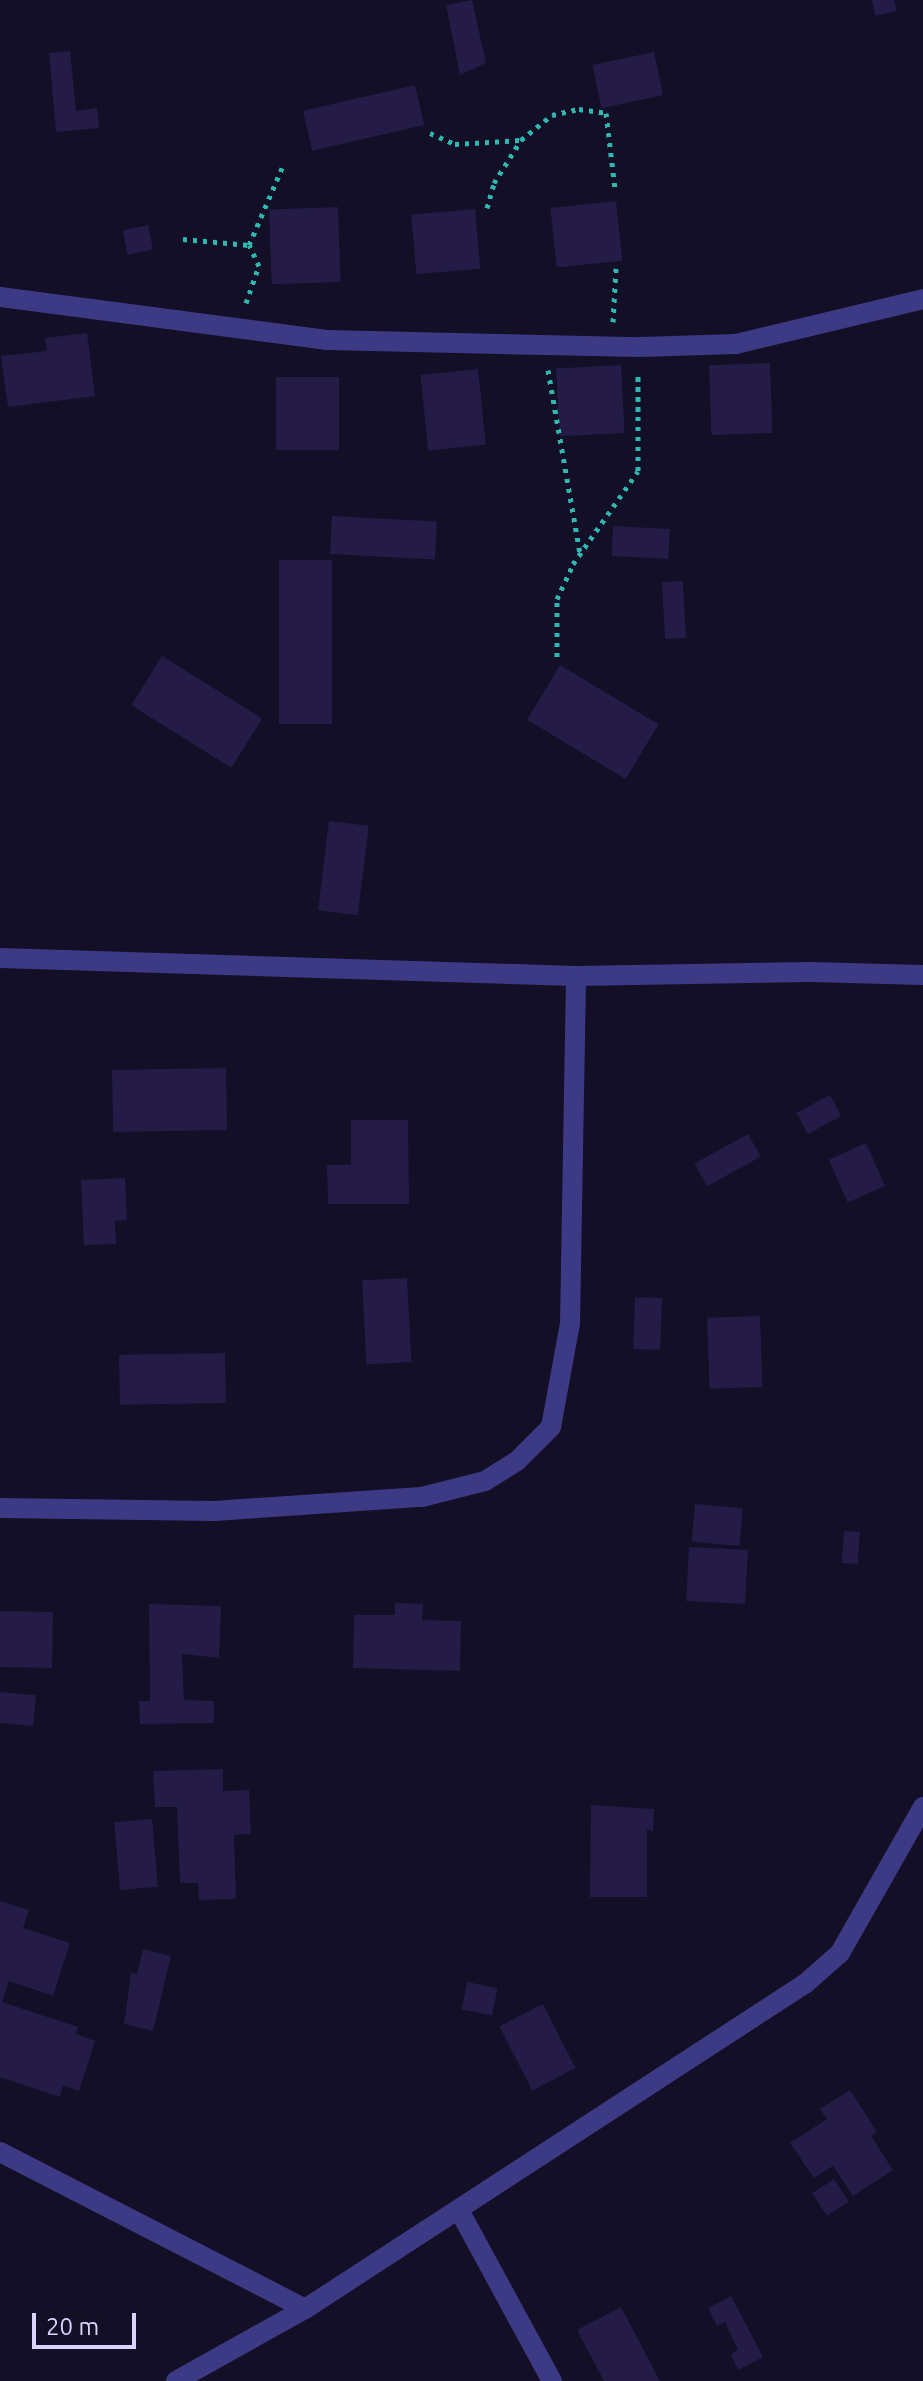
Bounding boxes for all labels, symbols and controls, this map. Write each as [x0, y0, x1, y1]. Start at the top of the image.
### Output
scale bar [36, 2297, 140, 2347]
text: 20 m [46, 2313, 99, 2340]

